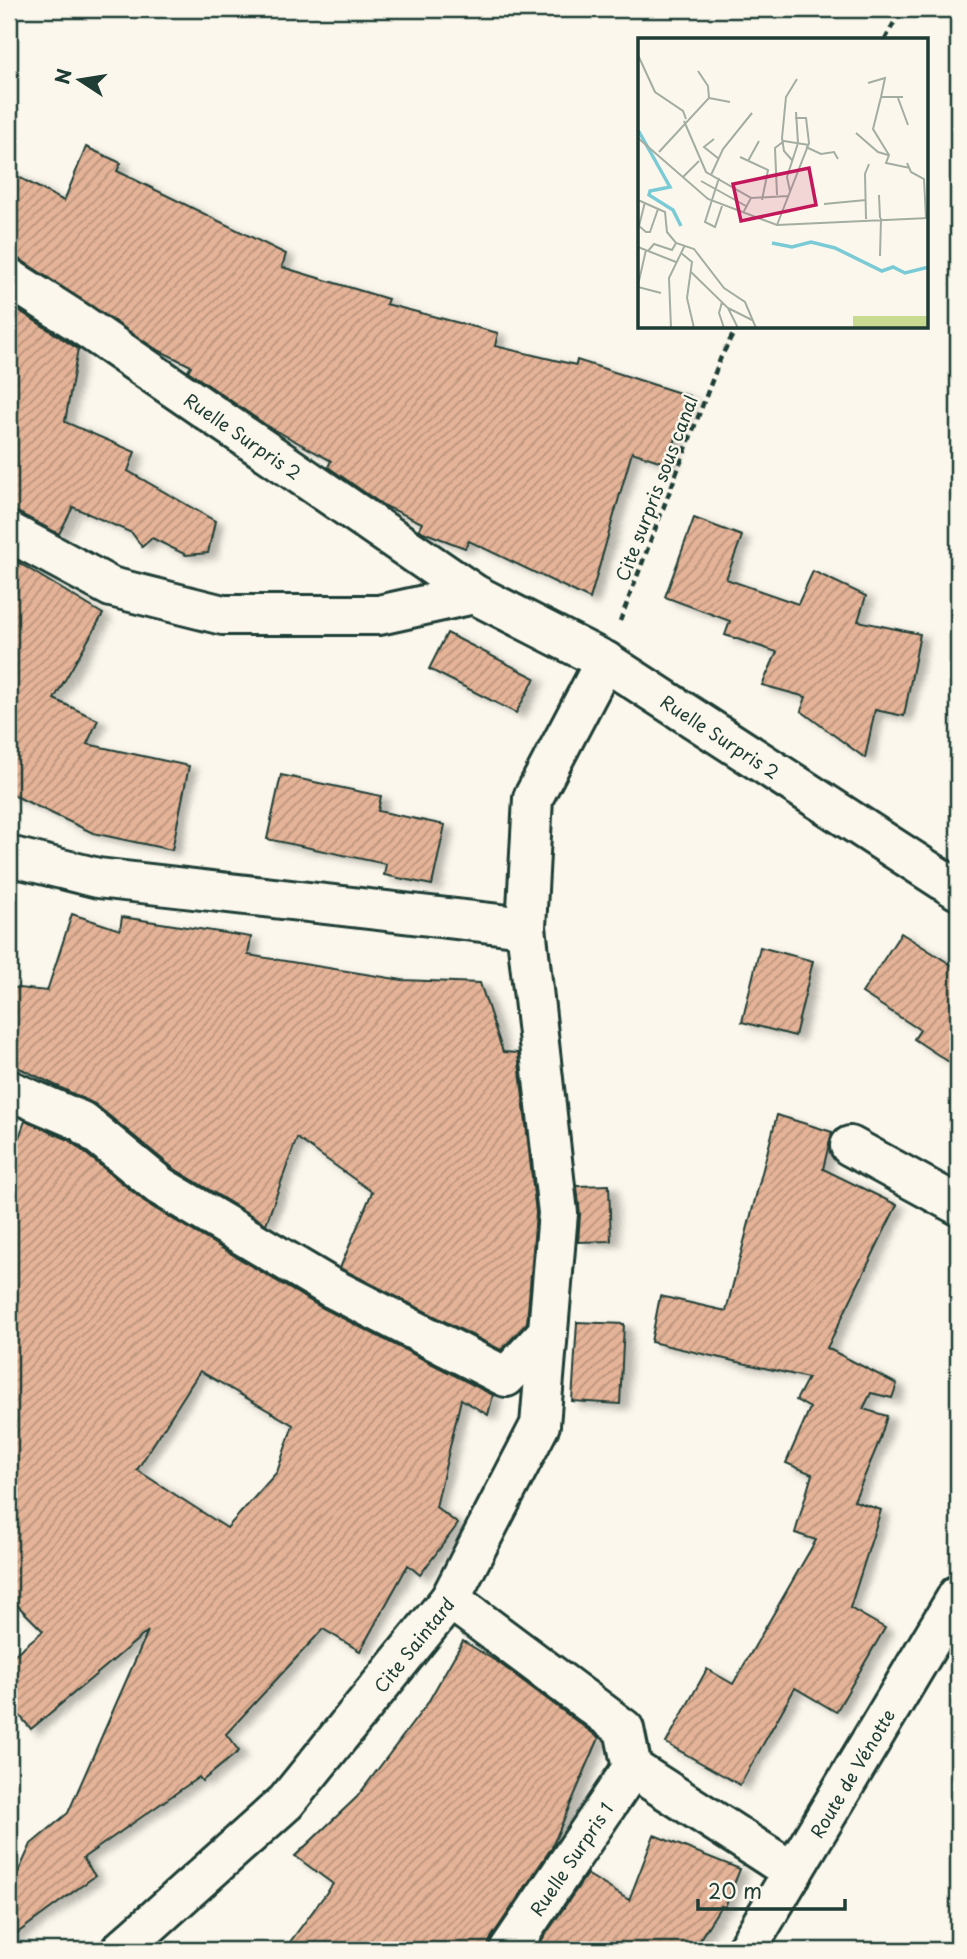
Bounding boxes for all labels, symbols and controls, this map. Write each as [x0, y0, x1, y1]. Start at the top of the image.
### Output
inset map [638, 38, 928, 329]
north arrow [46, 46, 116, 116]
text: N [47, 66, 78, 87]
street label: Ruelle Surpris 2 [179, 385, 307, 485]
street label: Cite surpris sous canal [608, 391, 704, 585]
street label: Ruelle Surpris 2 [656, 687, 785, 785]
street label: Cite Saintard [366, 1591, 460, 1698]
street label: Route de Vénotte [803, 1703, 901, 1843]
street label: Ruelle Surpris 1 [522, 1797, 619, 1921]
scale bar [698, 1868, 844, 1912]
text: 20 m [708, 1874, 762, 1906]

